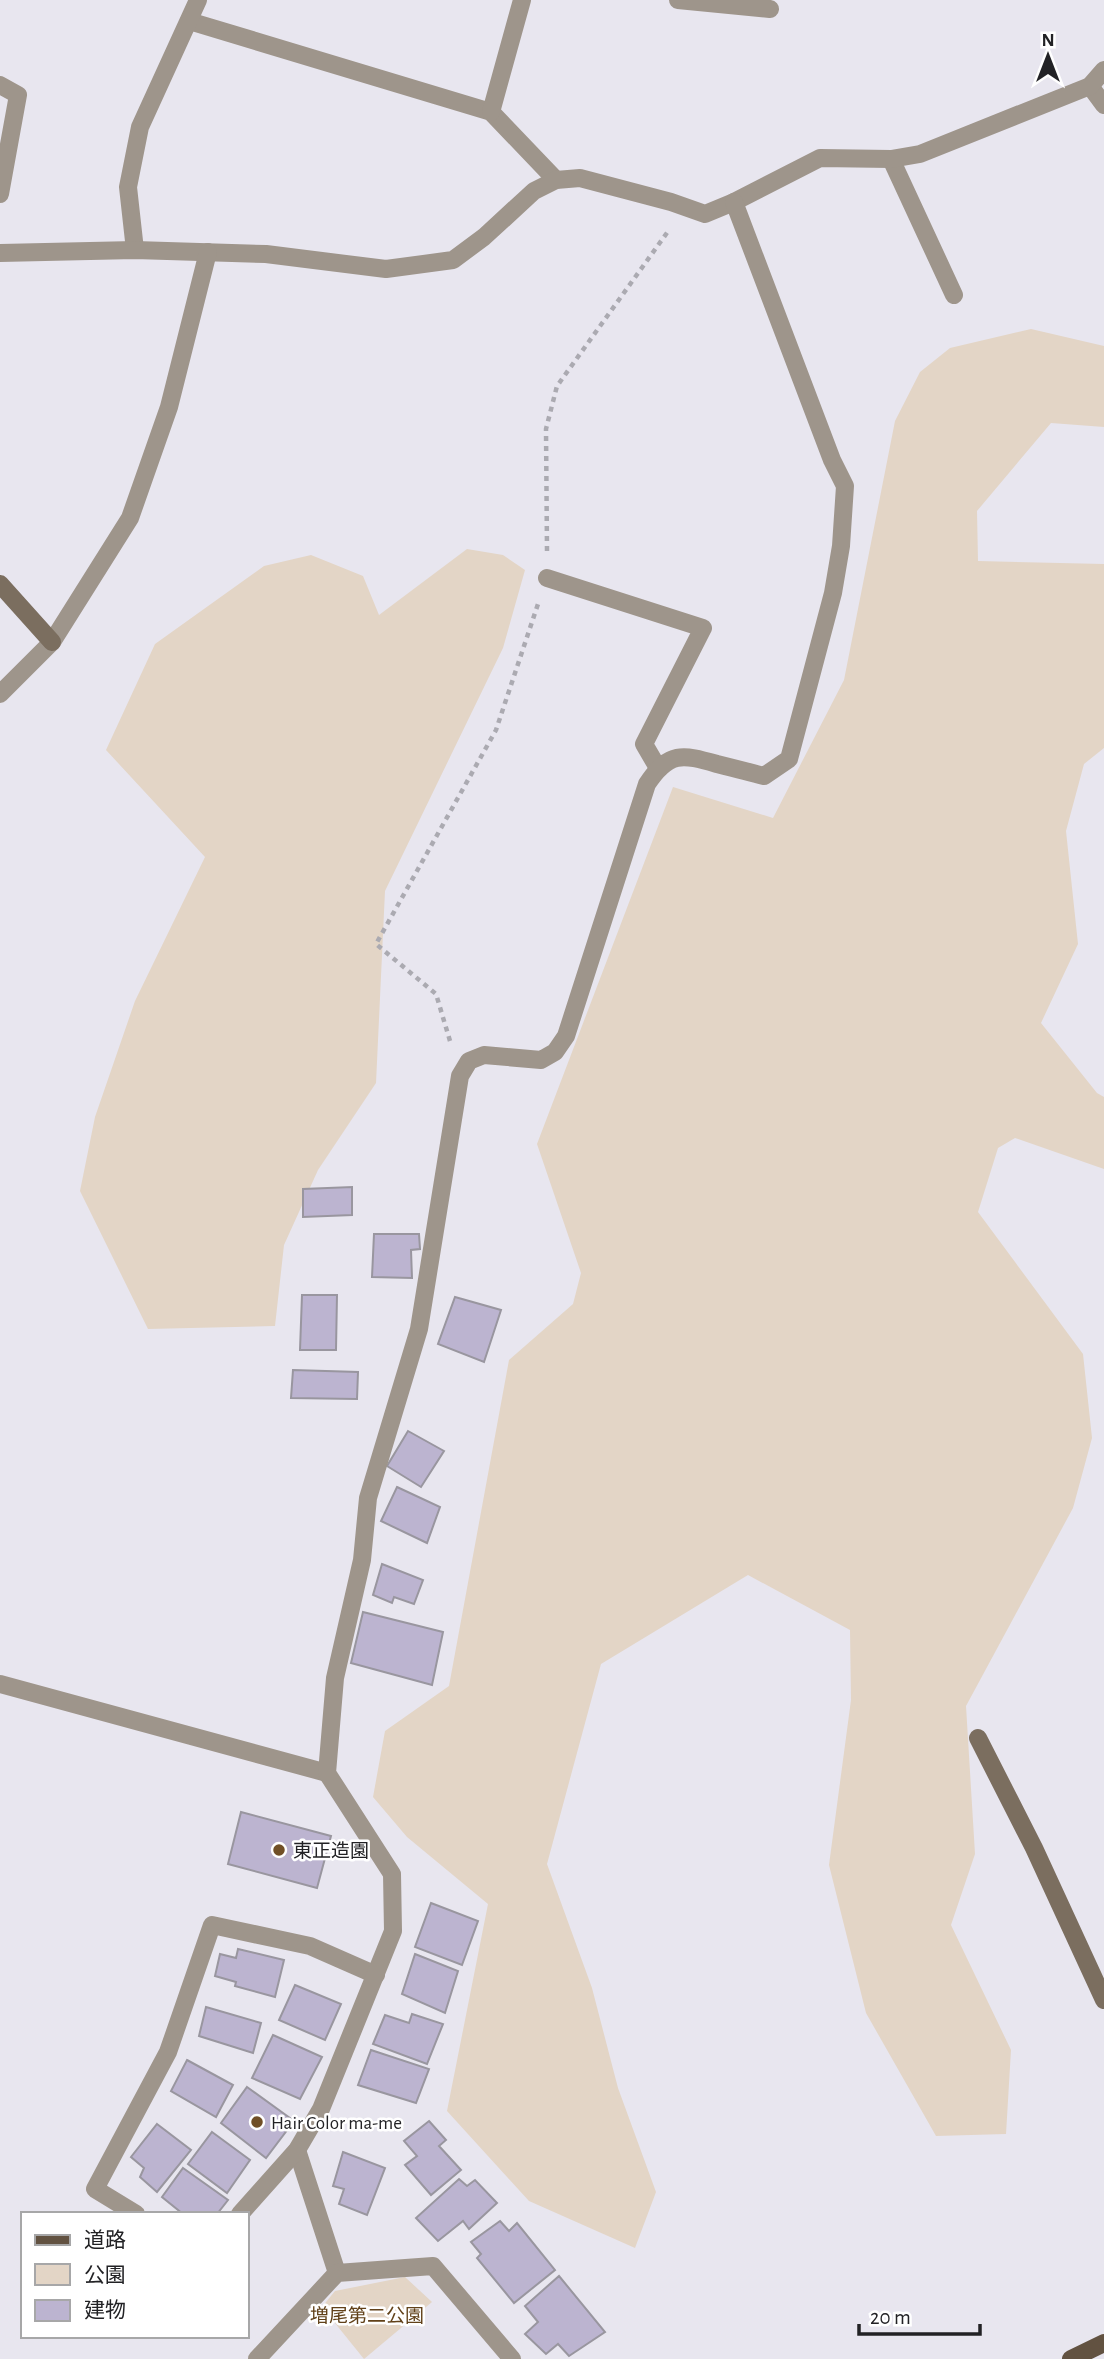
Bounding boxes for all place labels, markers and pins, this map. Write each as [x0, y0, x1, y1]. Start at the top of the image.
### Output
place label: 東正造園 [293, 1841, 369, 1861]
marker: 東正造園 [271, 1842, 287, 1858]
marker: Hair Color ma-me [249, 2114, 265, 2130]
place label: Hair Color ma-me [271, 2114, 402, 2133]

